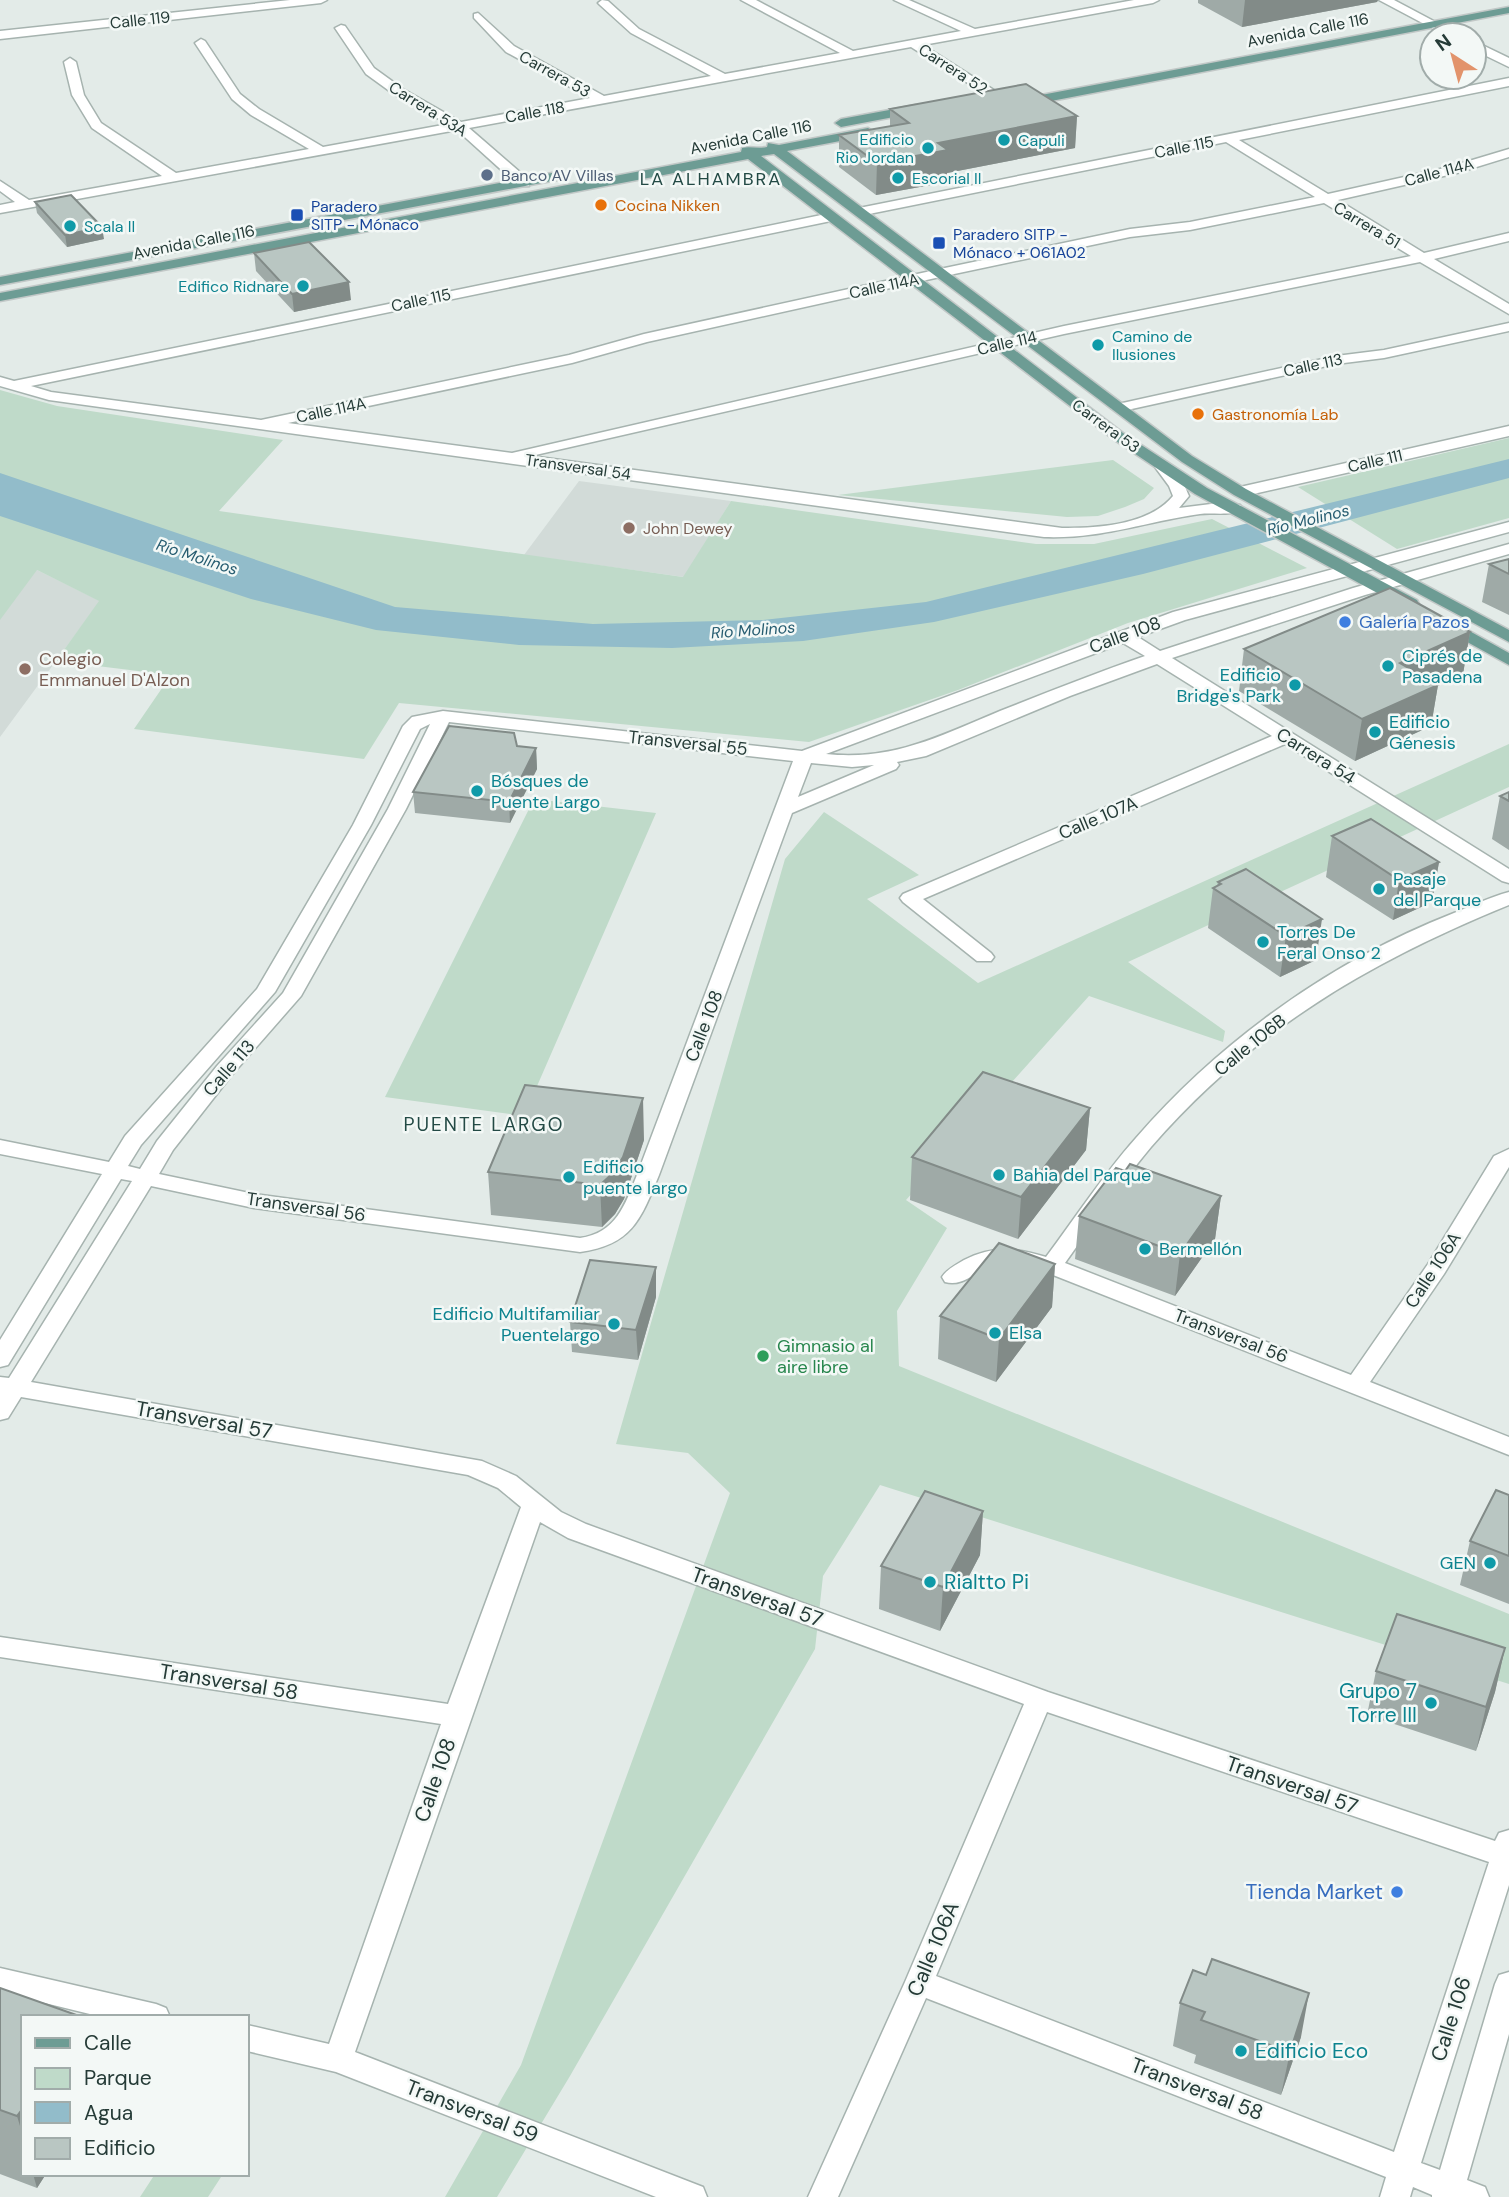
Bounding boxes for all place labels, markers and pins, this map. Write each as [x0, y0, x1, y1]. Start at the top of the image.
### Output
place label: Edificio Rio Jordan [836, 129, 914, 168]
place label: Capuli [1018, 130, 1065, 151]
marker: Capuli [996, 132, 1012, 148]
marker: Edificio Rio Jordan [920, 140, 936, 156]
place label: Banco AV Villas [501, 165, 614, 186]
marker: Banco AV Villas [479, 167, 495, 183]
place label: Escorial II [912, 168, 982, 189]
marker: Escorial II [890, 170, 906, 186]
place label: Cocina Nikken [615, 195, 720, 216]
place label: Paradero SITP - Mónaco [311, 196, 419, 235]
marker: Cocina Nikken [593, 197, 609, 213]
marker: Paradero SITP - Mónaco [289, 207, 305, 223]
place label: Scala II [84, 216, 135, 237]
marker: Scala II [62, 218, 78, 234]
place label: Paradero SITP - Mónaco + 061A02 [953, 224, 1086, 263]
marker: Paradero SITP - Mónaco + 061A02 [931, 235, 947, 251]
place label: Edifico Ridnare [178, 276, 289, 297]
marker: Edifico Ridnare [295, 278, 311, 294]
place label: Camino de Ilusiones [1112, 326, 1192, 365]
marker: Camino de Ilusiones [1090, 337, 1106, 353]
place label: Gastronomía Lab [1212, 404, 1339, 425]
marker: Gastronomía Lab [1190, 406, 1206, 422]
place label: John Dewey [643, 518, 733, 539]
marker: John Dewey [621, 520, 637, 536]
place label: Galería Pazos [1359, 610, 1470, 634]
marker: Galería Pazos [1337, 614, 1353, 630]
place label: Ciprés de Pasadena [1402, 644, 1482, 689]
place label: Colegio Emmanuel D'Alzon [39, 647, 190, 692]
marker: Ciprés de Pasadena [1380, 658, 1396, 674]
marker: Colegio Emmanuel D'Alzon [17, 661, 33, 677]
place label: Edificio Bridge's Park [1177, 663, 1281, 708]
marker: Edificio Bridge's Park [1287, 677, 1303, 693]
place label: Edificio Génesis [1389, 710, 1456, 755]
marker: Edificio Génesis [1367, 724, 1383, 740]
place label: Bósques de Puente Largo [491, 769, 600, 814]
marker: Bósques de Puente Largo [469, 783, 485, 799]
place label: Pasaje del Parque [1393, 867, 1481, 912]
marker: Pasaje del Parque [1371, 881, 1387, 897]
place label: Torres De Feral Onso 2 [1277, 920, 1381, 965]
marker: Torres De Feral Onso 2 [1255, 934, 1271, 950]
place label: Edificio puente largo [583, 1155, 688, 1200]
place label: Bahia del Parque [1013, 1163, 1151, 1187]
marker: Bahia del Parque [991, 1167, 1007, 1183]
marker: Edificio puente largo [561, 1169, 577, 1185]
place label: Bermellón [1159, 1237, 1242, 1261]
marker: Bermellón [1137, 1241, 1153, 1257]
place label: Edificio Multifamiliar Puentelargo [432, 1302, 600, 1347]
marker: Edificio Multifamiliar Puentelargo [606, 1316, 622, 1332]
place label: Elsa [1009, 1321, 1042, 1345]
marker: Elsa [987, 1325, 1003, 1341]
place label: Gimnasio al aire libre [777, 1334, 874, 1379]
marker: Gimnasio al aire libre [755, 1348, 771, 1364]
place label: GEN [1440, 1551, 1476, 1575]
marker: GEN [1482, 1555, 1498, 1571]
place label: Rialtto Pi [944, 1568, 1029, 1596]
marker: Rialtto Pi [922, 1574, 938, 1590]
place label: Grupo 7 Torre III [1339, 1677, 1417, 1729]
marker: Grupo 7 Torre III [1423, 1695, 1439, 1711]
place label: Tienda Market [1246, 1878, 1383, 1906]
marker: Tienda Market [1389, 1884, 1405, 1900]
place label: Edificio Eco [1255, 2037, 1368, 2065]
marker: Edificio Eco [1233, 2043, 1249, 2059]

